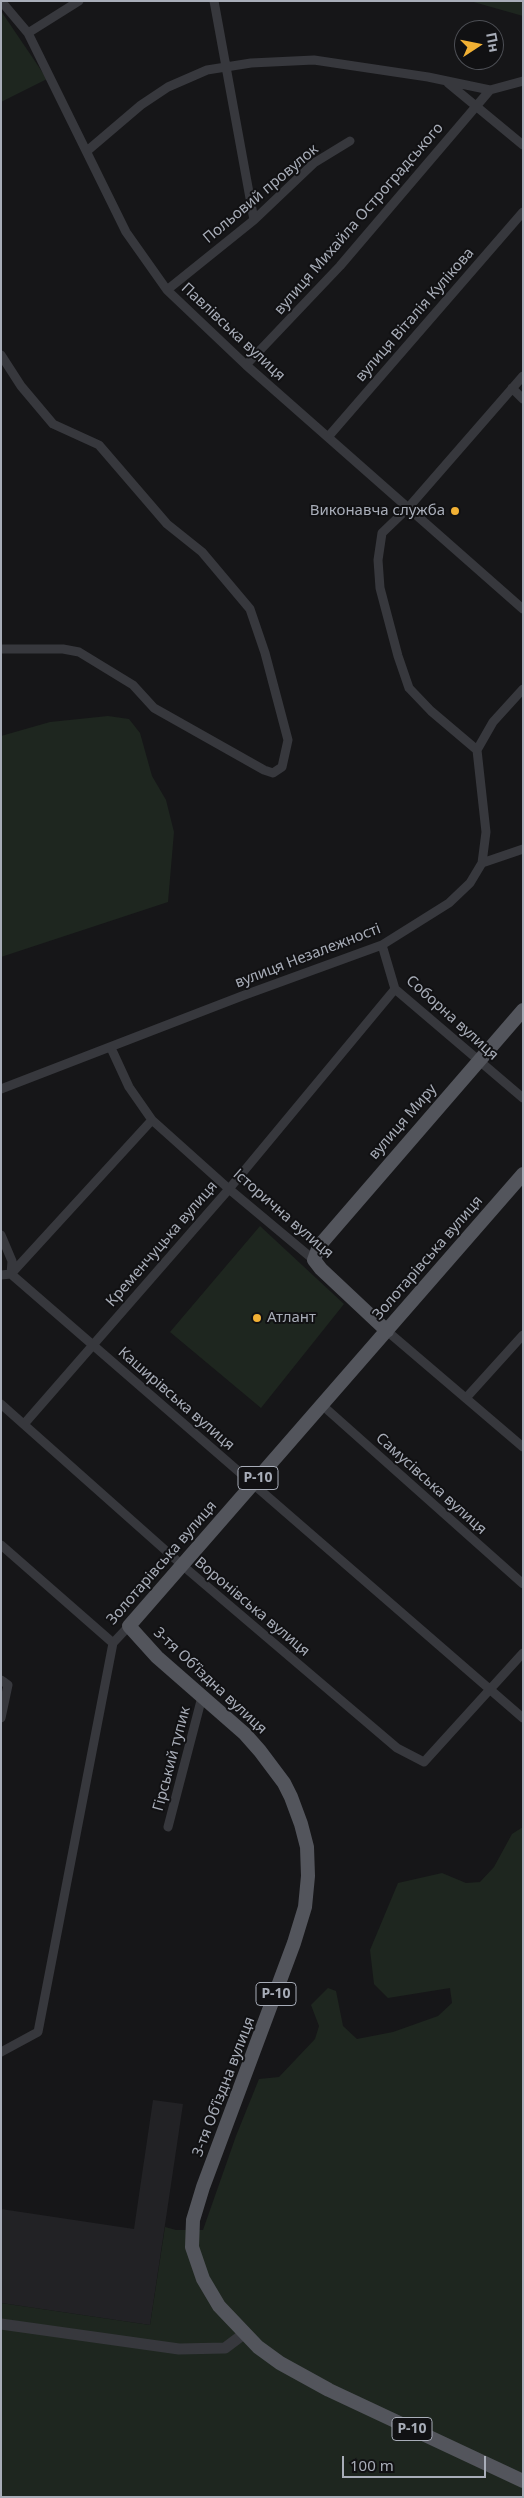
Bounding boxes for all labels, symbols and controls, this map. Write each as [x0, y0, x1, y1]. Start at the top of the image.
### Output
north arrow [454, 20, 504, 70]
text: Пн [482, 31, 504, 54]
street label: вулиця Михайла Остроградського [271, 119, 447, 319]
street label: Польовий провулок [200, 141, 322, 247]
street label: вулиця Віталія Кулікова [352, 244, 478, 386]
street label: Павлівська вулиця [177, 279, 289, 385]
place label: Виконавча служба [310, 502, 445, 520]
marker: Виконавча служба [449, 505, 461, 517]
street label: вулиця Незалежності [233, 920, 383, 992]
street label: Соборна вулиця [402, 972, 502, 1064]
street label: вулиця Миру [365, 1081, 441, 1163]
street label: Історична вулиця [229, 1165, 337, 1263]
street label: Кременчуцька вулиця [103, 1177, 221, 1311]
street label: Золотарівська вулиця [369, 1192, 487, 1324]
place label: Атлант [267, 1309, 316, 1327]
marker: Атлант [251, 1312, 263, 1324]
street label: Каширівська вулиця [114, 1344, 238, 1454]
street label: Самусівська вулиця [372, 1429, 490, 1539]
road number: Р-10 [238, 1466, 278, 1490]
street label: Золотарівська вулиця [103, 1497, 221, 1629]
street label: Воронівська вулиця [191, 1554, 313, 1660]
street label: 3-тя Обʼїздна вулиця [150, 1624, 270, 1738]
street label: Гірський тупик [149, 1705, 195, 1813]
road number: Р-10 [256, 1982, 296, 2006]
street label: 3-тя Обʼїздна вулиця [189, 2014, 259, 2160]
road number: Р-10 [392, 2418, 432, 2440]
scale bar [344, 2446, 488, 2478]
text: 100 m [350, 2455, 394, 2475]

